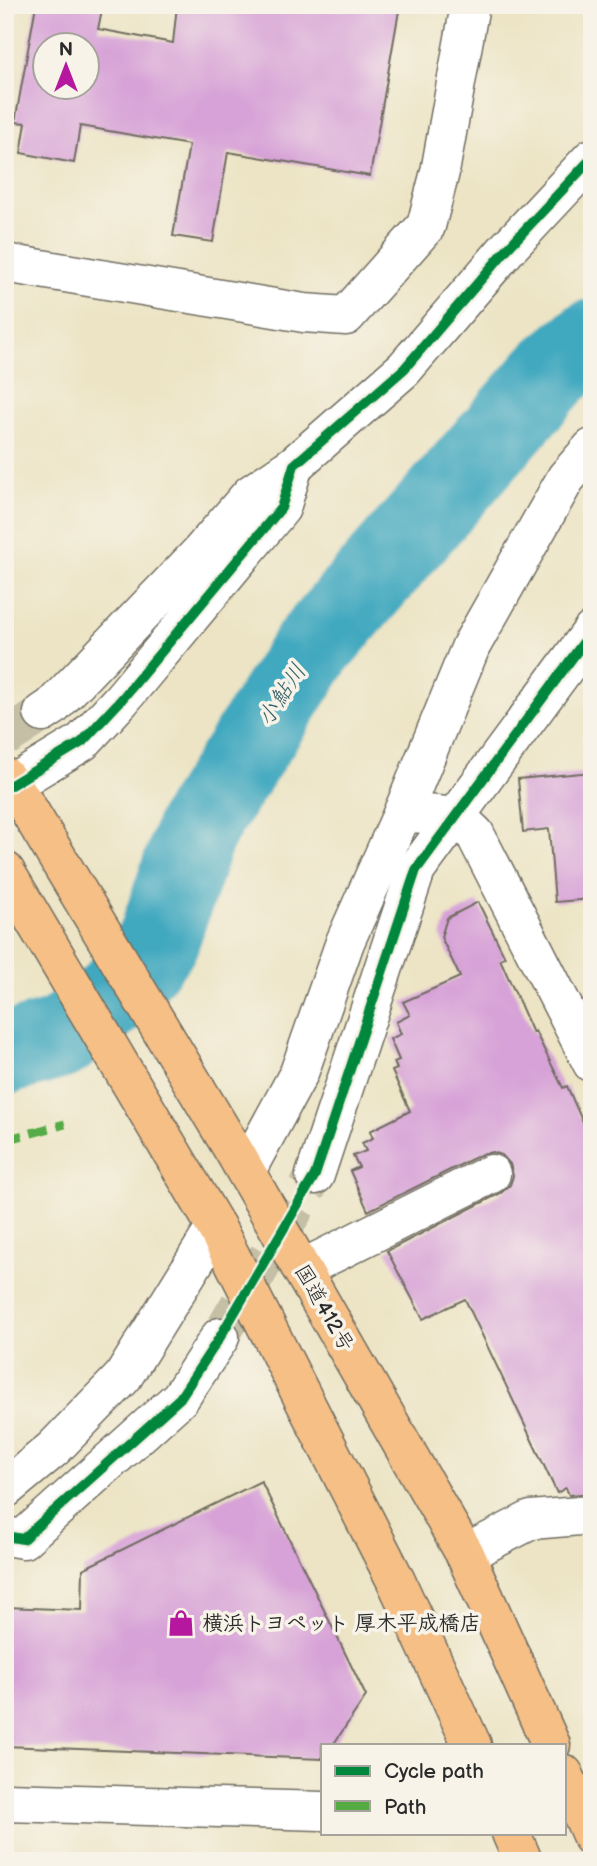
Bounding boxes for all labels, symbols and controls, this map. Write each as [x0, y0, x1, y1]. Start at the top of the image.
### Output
north arrow [32, 32, 102, 102]
text: N [59, 39, 73, 62]
water label: 小鮎川 [251, 658, 313, 732]
street label: 国道412号 [289, 1260, 359, 1356]
shop icon: 横浜トヨペット 厚木平成橋店 [166, 1608, 196, 1638]
place label: 横浜トヨペット 厚木平成橋店 [202, 1611, 481, 1636]
legend [321, 1744, 566, 1834]
text: Cycle path [384, 1759, 484, 1784]
text: Path [384, 1795, 426, 1820]

